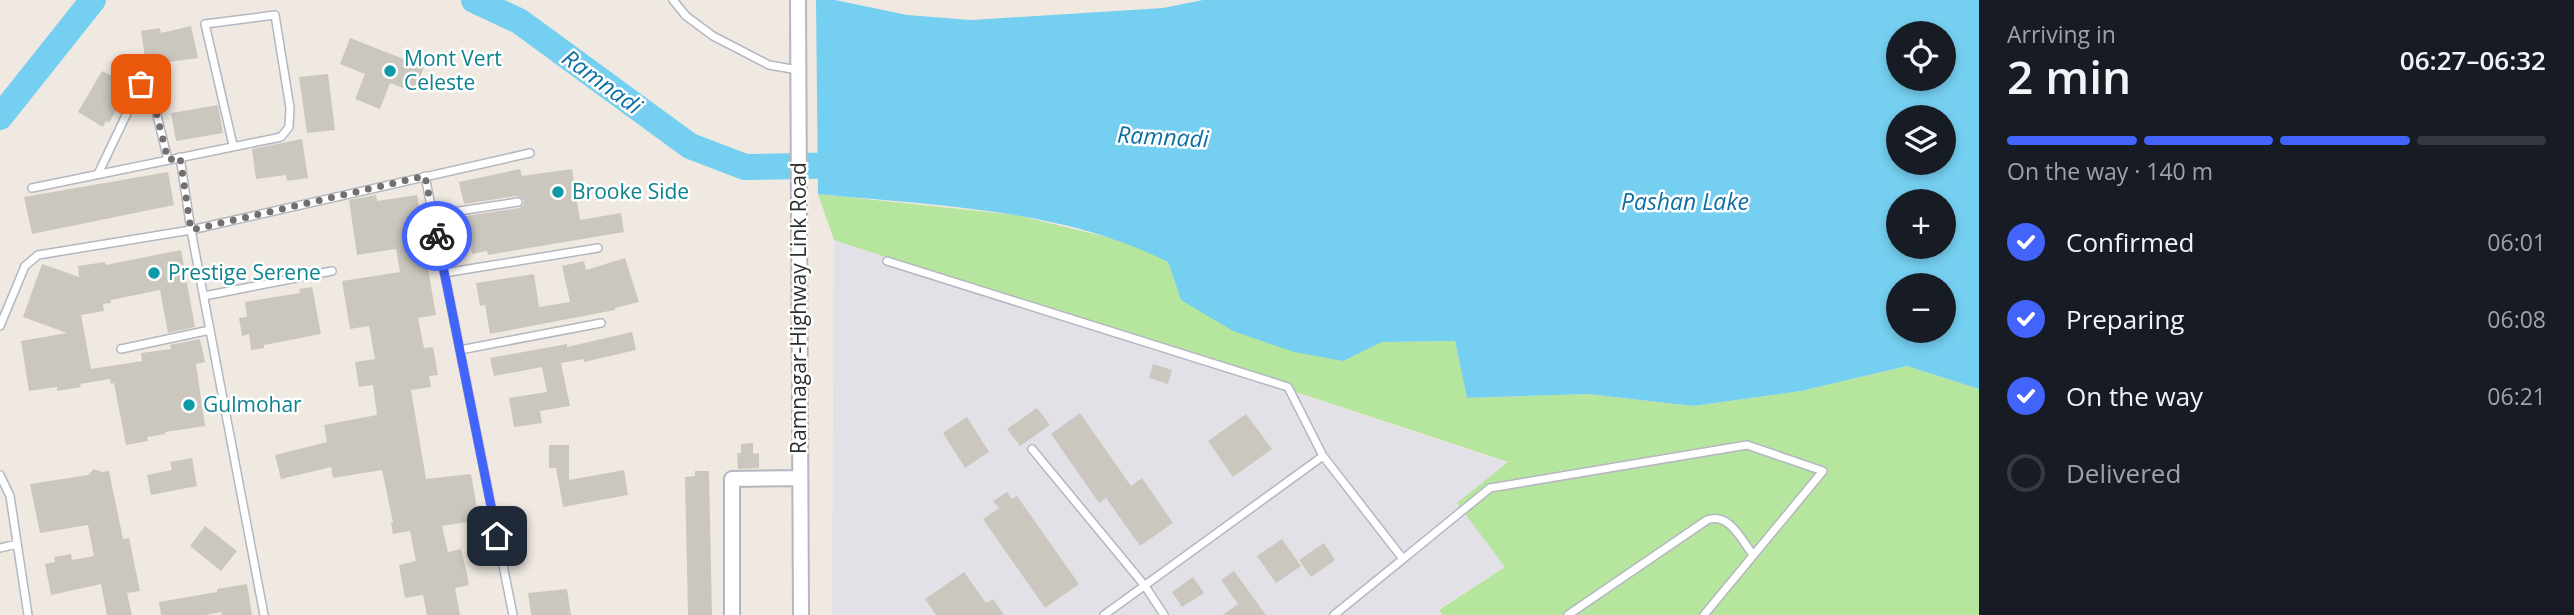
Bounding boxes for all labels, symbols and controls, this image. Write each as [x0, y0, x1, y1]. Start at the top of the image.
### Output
text: Arriving in [2007, 18, 2116, 50]
map controls [1886, 21, 1956, 343]
button: locate [1886, 21, 1956, 91]
water label: Ramnadi [556, 41, 650, 122]
text: 06:27–06:32 [2400, 42, 2546, 78]
place label: Mont Vert Celeste [404, 44, 502, 96]
text: 2 min [2007, 45, 2131, 107]
pin [111, 54, 171, 114]
marker: Mont Vert Celeste [382, 63, 398, 79]
icon: bag [122, 65, 160, 103]
button: layers [1886, 105, 1956, 175]
water label: Ramnadi [1116, 118, 1211, 154]
text: On the way · 140 m [2007, 155, 2213, 187]
street label: Ramnagar-Highway Link Road [784, 162, 812, 454]
place label: Brooke Side [572, 177, 689, 205]
marker: Brooke Side [550, 184, 566, 200]
water label: Pashan Lake [1621, 185, 1749, 217]
button: + [1886, 189, 1956, 259]
courier [402, 201, 472, 271]
icon: bike [418, 217, 456, 255]
icon: check [2007, 223, 2045, 261]
text: Confirmed [2066, 224, 2194, 260]
text: 06:01 [2487, 226, 2546, 258]
place label: Prestige Serene [168, 258, 321, 286]
marker: Prestige Serene [146, 265, 162, 281]
button: − [1886, 273, 1956, 343]
icon: check [2007, 300, 2045, 338]
text: Preparing [2066, 301, 2184, 337]
text: 06:08 [2487, 303, 2546, 335]
icon: check [2007, 377, 2045, 415]
text: On the way [2066, 378, 2203, 414]
text: 06:21 [2487, 380, 2546, 412]
place label: Gulmohar [203, 390, 302, 418]
marker: Gulmohar [181, 397, 197, 413]
text: Delivered [2066, 455, 2181, 491]
pin [467, 506, 527, 566]
icon: home [478, 517, 516, 555]

